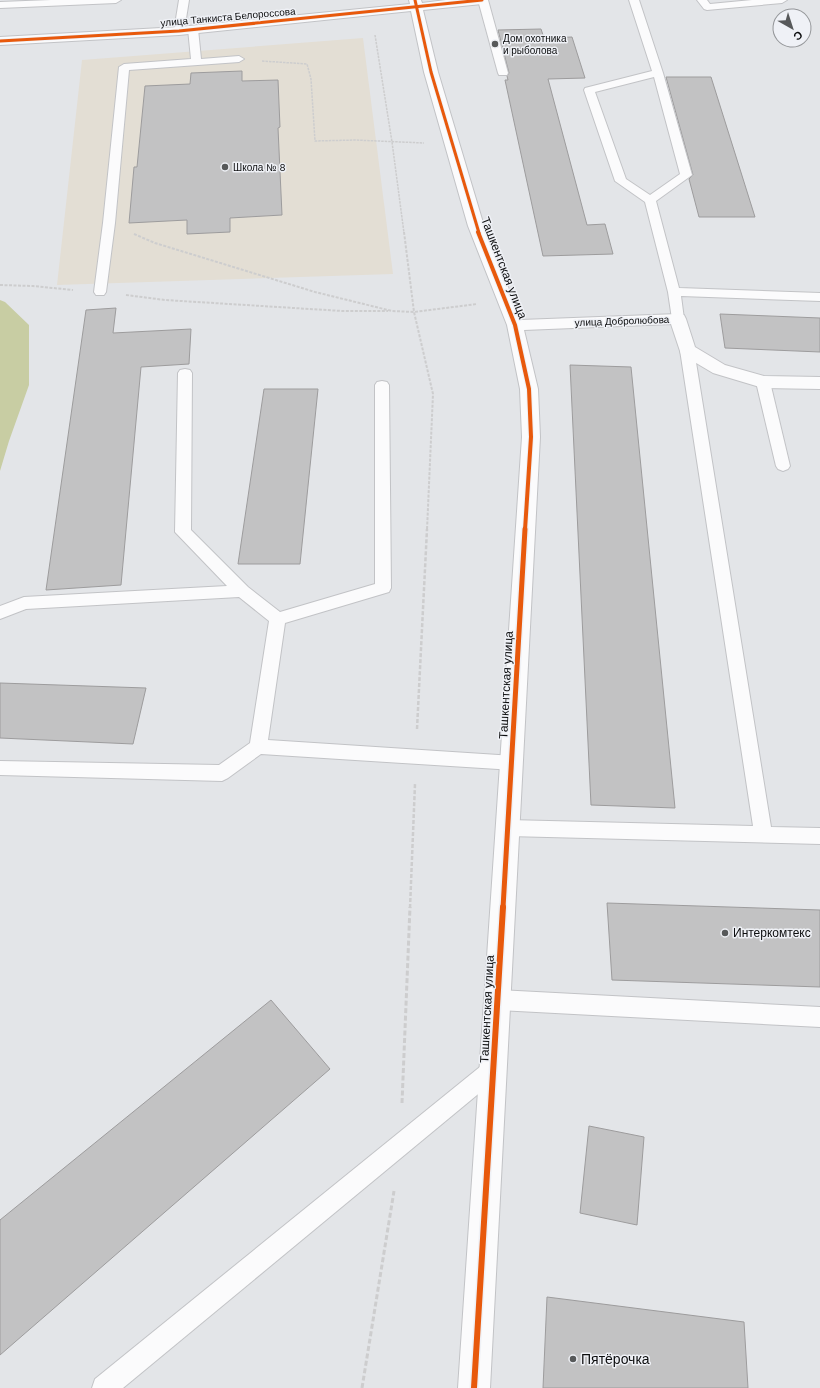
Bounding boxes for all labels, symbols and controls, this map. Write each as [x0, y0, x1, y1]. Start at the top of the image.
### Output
street label: улица Танкиста Белороссова [160, 5, 296, 29]
north arrow [772, 8, 812, 48]
text: С [791, 28, 806, 44]
place label: Дом охотника и рыболова [503, 32, 567, 57]
marker: Дом охотника и рыболова [490, 39, 500, 49]
place label: Школа № 8 [233, 161, 286, 174]
marker: Школа № 8 [220, 162, 230, 172]
street label: Ташкентская улица [477, 215, 531, 322]
street label: улица Добролюбова [574, 313, 670, 329]
street label: Ташкентская улица [495, 630, 517, 739]
place label: Интеркомтекс [733, 925, 811, 941]
marker: Интеркомтекс [720, 928, 730, 938]
street label: Ташкентская улица [476, 954, 498, 1063]
place label: Пятёрочка [581, 1350, 650, 1368]
marker: Пятёрочка [568, 1354, 578, 1364]

